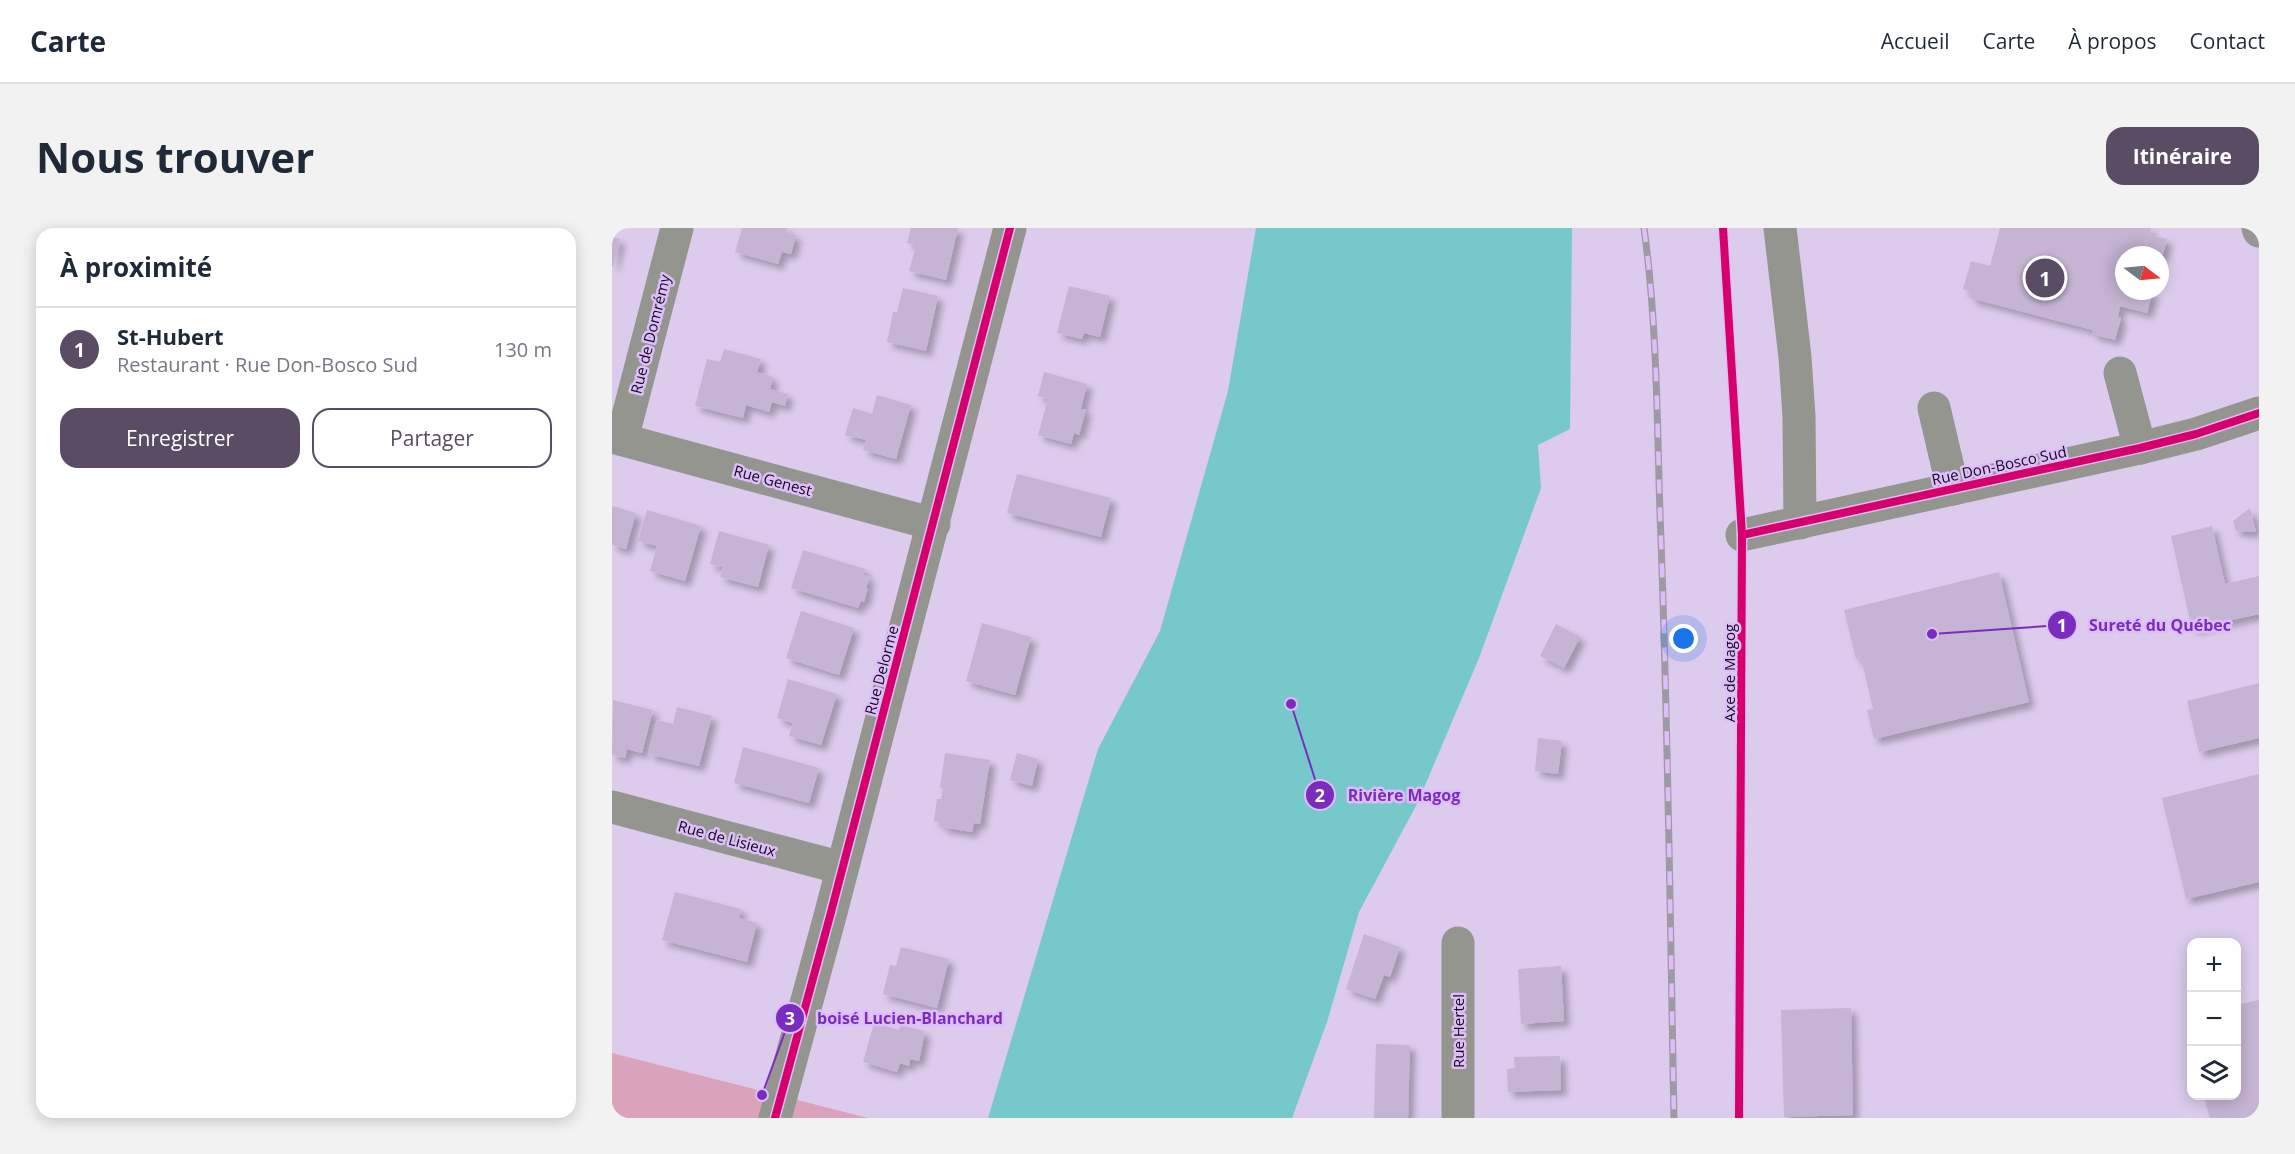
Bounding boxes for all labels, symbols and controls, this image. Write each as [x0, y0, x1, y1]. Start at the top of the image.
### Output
text: Carte [30, 22, 106, 60]
text: Accueil [1881, 27, 1949, 55]
text: Carte [1982, 27, 2035, 55]
text: À propos [2068, 27, 2157, 55]
text: Contact [2190, 27, 2265, 55]
button: Itinéraire [2106, 127, 2259, 185]
text: Nous trouver [36, 128, 314, 185]
north arrow [2115, 246, 2169, 300]
text: À proximité [60, 249, 212, 285]
pin: 1 [2026, 256, 2064, 300]
street label: Rue de Domrémy [626, 272, 675, 396]
text: St-Hubert [117, 321, 224, 351]
text: 1 [74, 336, 85, 363]
text: 130 m [494, 336, 552, 363]
text: Restaurant · Rue Don-Bosco Sud [117, 351, 418, 378]
button: Enregistrer [60, 408, 300, 468]
button: Partager [312, 408, 552, 468]
street label: Rue Don-Bosco Sud [1930, 441, 2068, 489]
street label: Rue Genest [732, 460, 814, 500]
callout: Sureté du Québec [2047, 608, 2243, 642]
text: 1 [2057, 613, 2067, 637]
text: Sureté du Québec [2089, 614, 2231, 636]
street label: Rue Delorme [860, 623, 902, 717]
your location [1669, 624, 1698, 653]
street label: Axe de Magog [1719, 624, 1739, 722]
callout: Rivière Magog [1305, 778, 1472, 812]
text: 2 [1315, 783, 1325, 807]
text: Rivière Magog [1348, 784, 1460, 806]
street label: Rue de Lisieux [676, 815, 778, 861]
map controls [2187, 938, 2241, 1100]
button: + [2187, 938, 2241, 992]
button: − [2187, 992, 2241, 1046]
street label: Rue Hertel [1448, 994, 1468, 1068]
callout: boisé Lucien-Blanchard [775, 1001, 1015, 1035]
text: 3 [785, 1006, 795, 1030]
text: boisé Lucien-Blanchard [817, 1007, 1003, 1029]
button: layers [2187, 1046, 2241, 1100]

